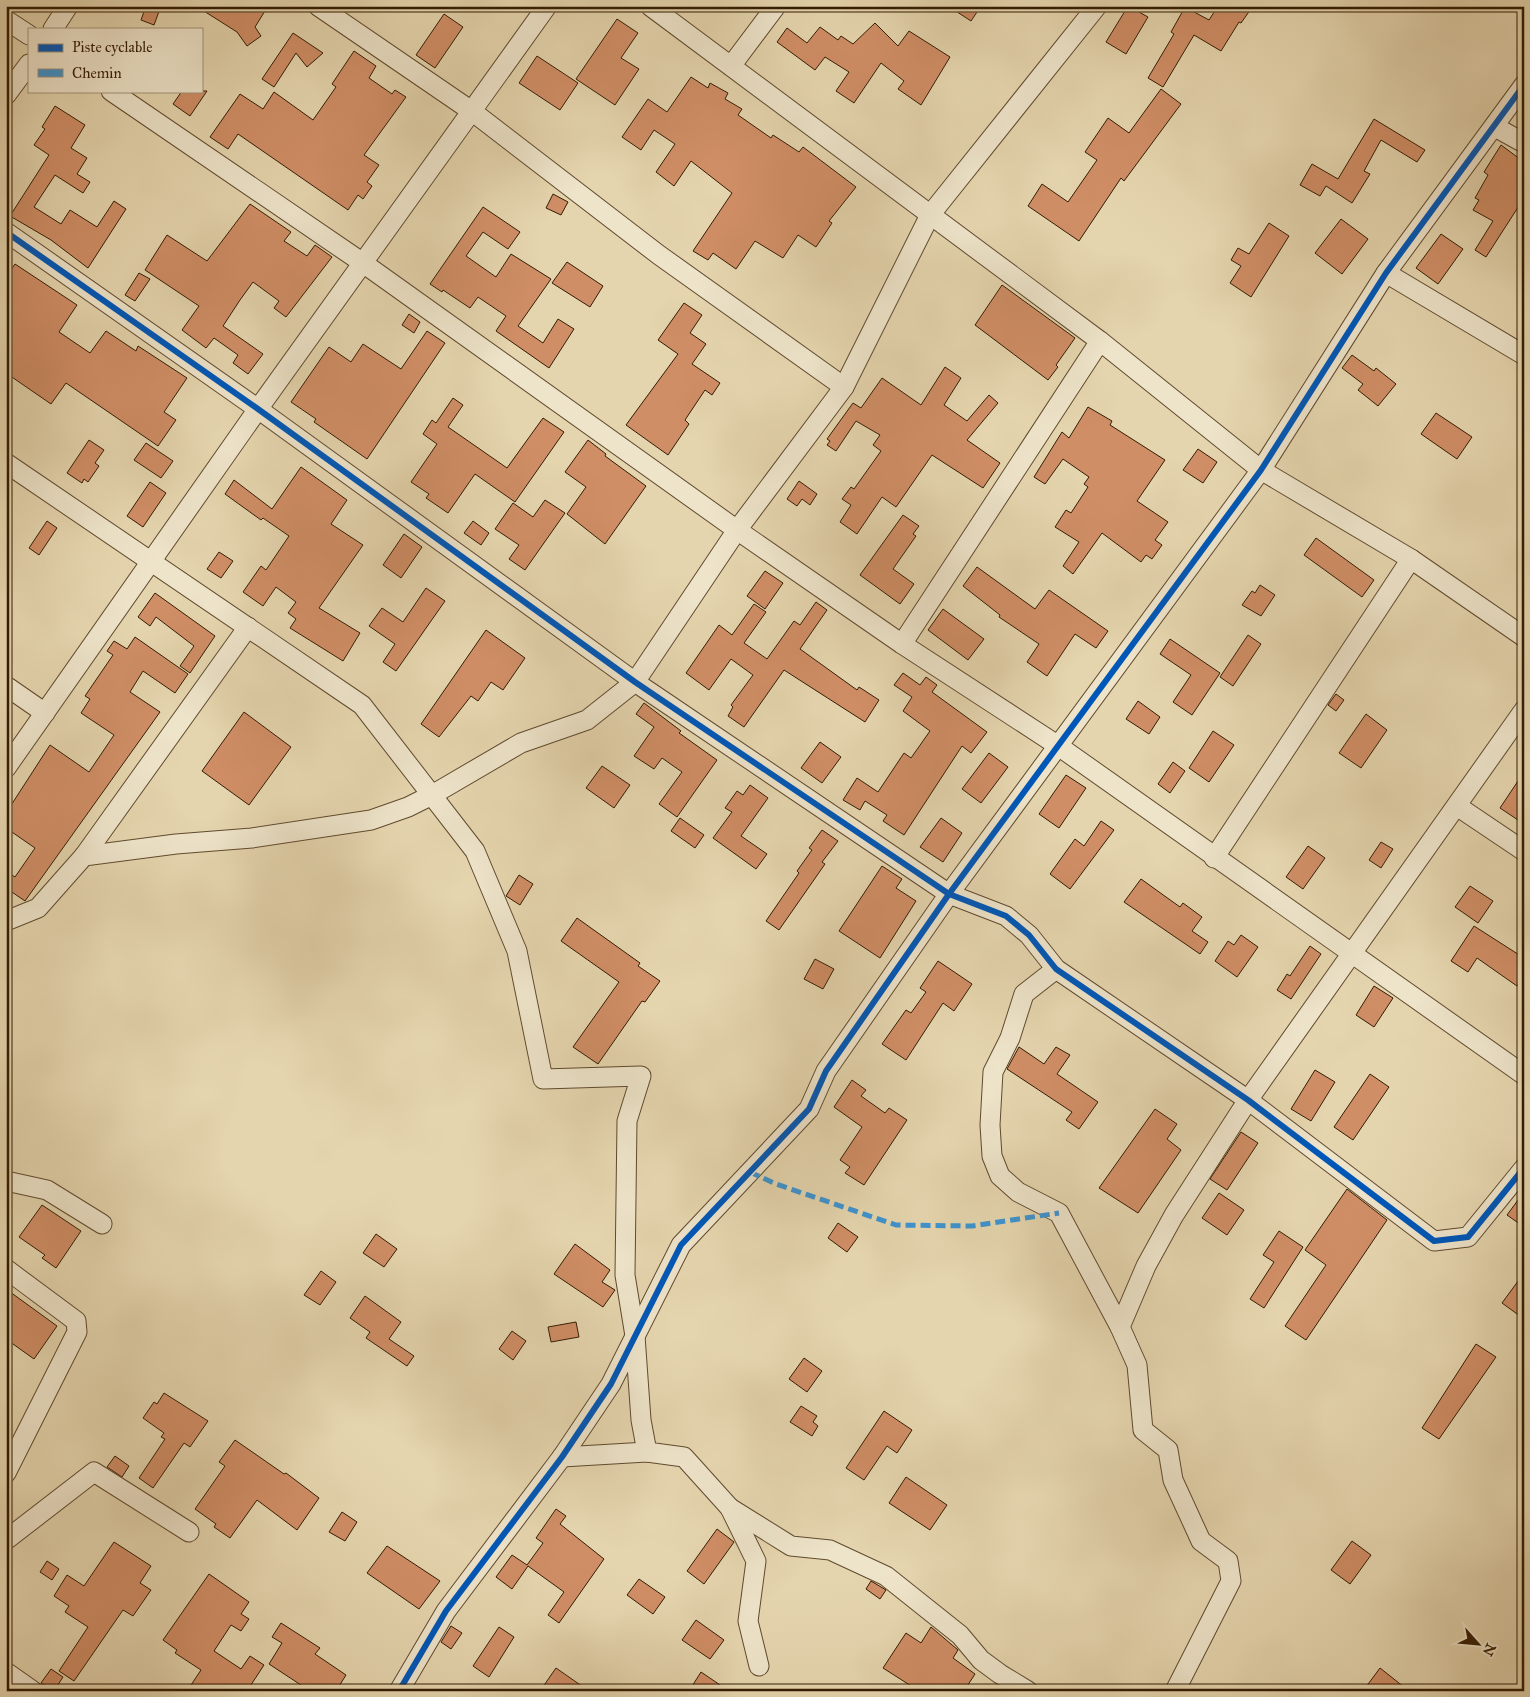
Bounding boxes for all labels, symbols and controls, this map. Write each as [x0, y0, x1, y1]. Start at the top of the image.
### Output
legend [28, 28, 202, 92]
text: Piste cyclable [72, 38, 152, 56]
text: Chemin [72, 64, 122, 82]
north arrow [1452, 1620, 1502, 1670]
text: N [1479, 1641, 1499, 1659]

